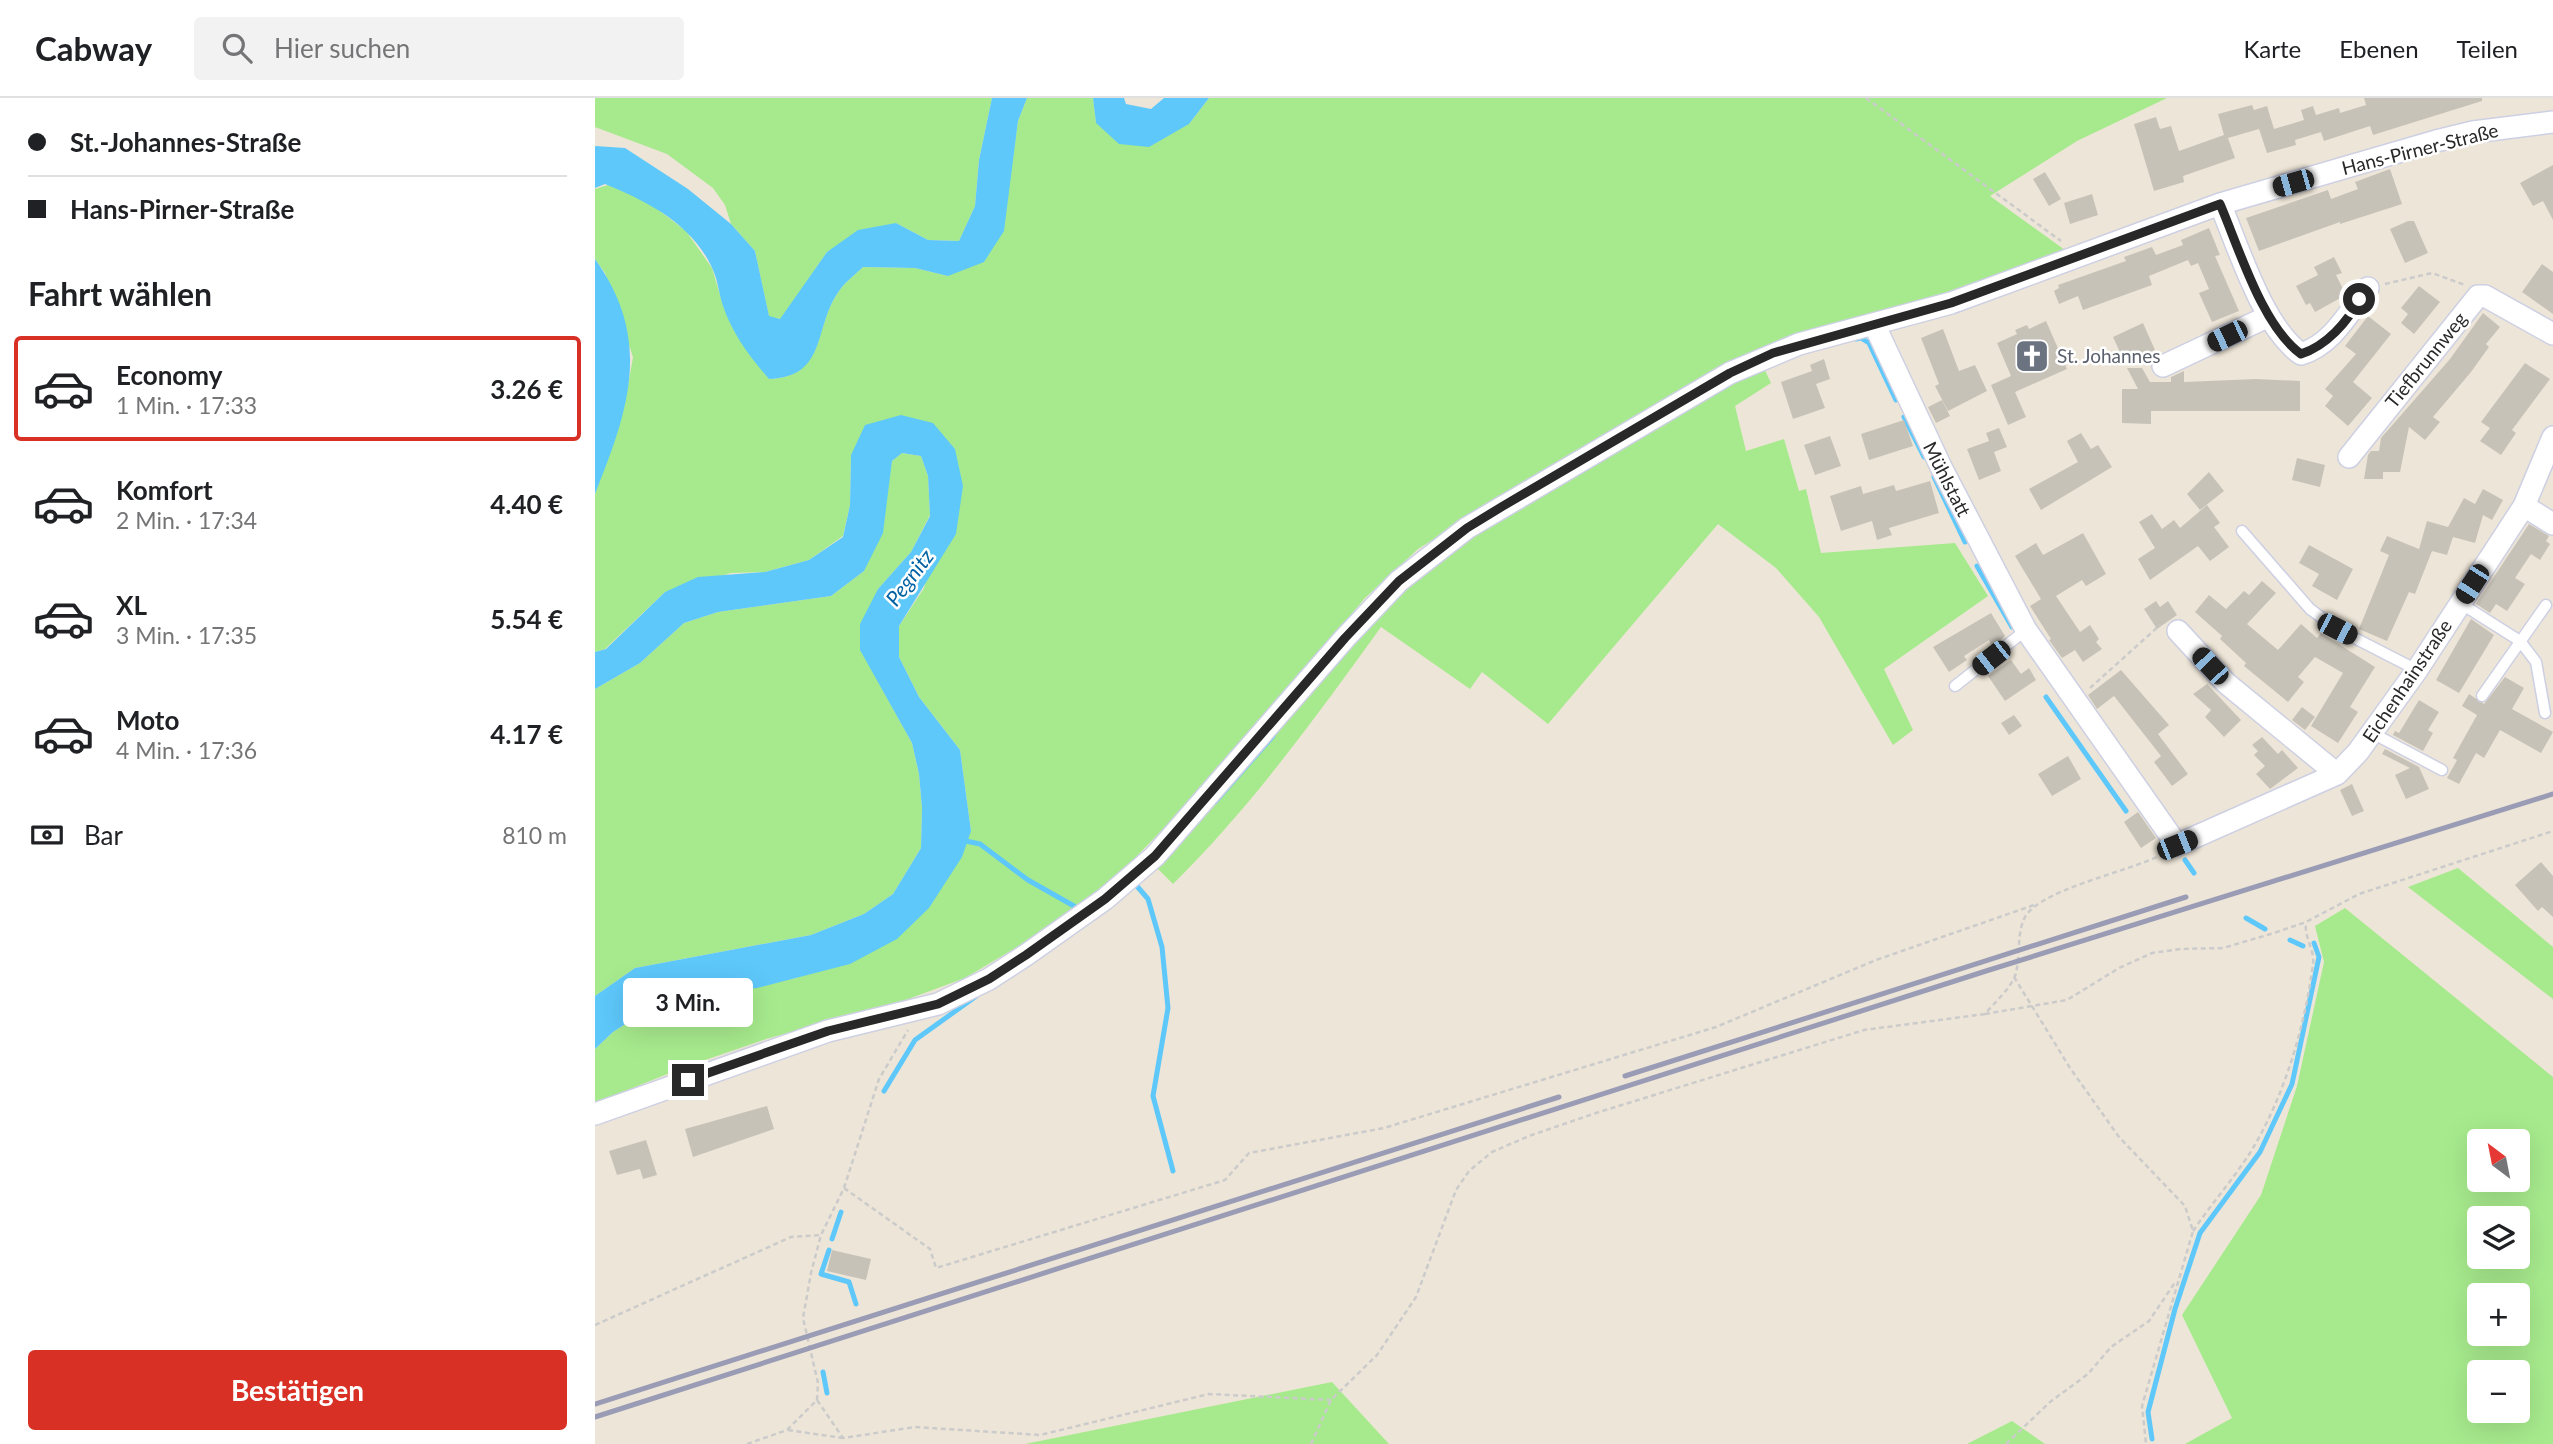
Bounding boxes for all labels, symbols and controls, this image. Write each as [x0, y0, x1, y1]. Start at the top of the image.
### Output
search box [194, 17, 684, 80]
text: Cabway [35, 28, 152, 68]
icon: search [218, 29, 256, 67]
text: Hier suchen [274, 32, 410, 64]
text: Karte [2244, 34, 2301, 63]
text: Ebenen [2339, 34, 2419, 63]
text: Teilen [2457, 34, 2518, 63]
street label: Hans-Pirner-Straße [2339, 118, 2501, 179]
text: St.-Johannes-Straße [70, 126, 301, 158]
car [2270, 167, 2317, 199]
text: Hans-Pirner-Straße [70, 193, 294, 225]
text: Fahrt wählen [28, 274, 212, 313]
route start [2343, 283, 2375, 315]
street label: Tiefbrunnweg [2380, 307, 2471, 412]
car [2204, 317, 2251, 355]
church icon: St. Johannes [2013, 337, 2051, 375]
place label: St. Johannes [2057, 344, 2160, 367]
icon: car [32, 357, 95, 420]
text: Economy [116, 359, 222, 391]
text: 3.26 € [490, 373, 563, 405]
text: 1 Min. · 17:33 [116, 391, 257, 419]
street label: Mühlstatt [1919, 438, 1976, 520]
icon: car [32, 472, 95, 535]
text: Komfort [116, 474, 213, 506]
text: 4.40 € [490, 488, 563, 520]
text: 2 Min. · 17:34 [116, 506, 257, 534]
water label: Pegnitz [880, 544, 938, 610]
car [2452, 561, 2493, 607]
icon: car [32, 587, 95, 650]
text: XL [116, 589, 147, 621]
text: 5.54 € [490, 603, 563, 635]
car [2314, 610, 2361, 648]
street label: Eichenhainstraße [2357, 615, 2456, 747]
text: 3 Min. · 17:35 [116, 621, 257, 649]
car [1968, 637, 2015, 679]
car [2188, 643, 2233, 689]
icon: car [32, 702, 95, 765]
text: Moto [116, 704, 179, 736]
text: 4.17 € [490, 718, 563, 750]
text: 4 Min. · 17:36 [116, 736, 257, 764]
icon: cash [28, 816, 66, 854]
text: Bar [84, 819, 123, 851]
text: 810 m [502, 821, 567, 849]
car [2154, 827, 2201, 863]
callout: 3 Min. [623, 978, 753, 1028]
text: 3 Min. [656, 988, 720, 1016]
route end [672, 1064, 704, 1096]
north arrow [2467, 1129, 2531, 1192]
map controls [2467, 1129, 2530, 1423]
button: layers [2467, 1206, 2530, 1269]
button: + [2467, 1283, 2530, 1346]
button: Bestätigen [28, 1350, 567, 1430]
button: − [2467, 1360, 2530, 1423]

